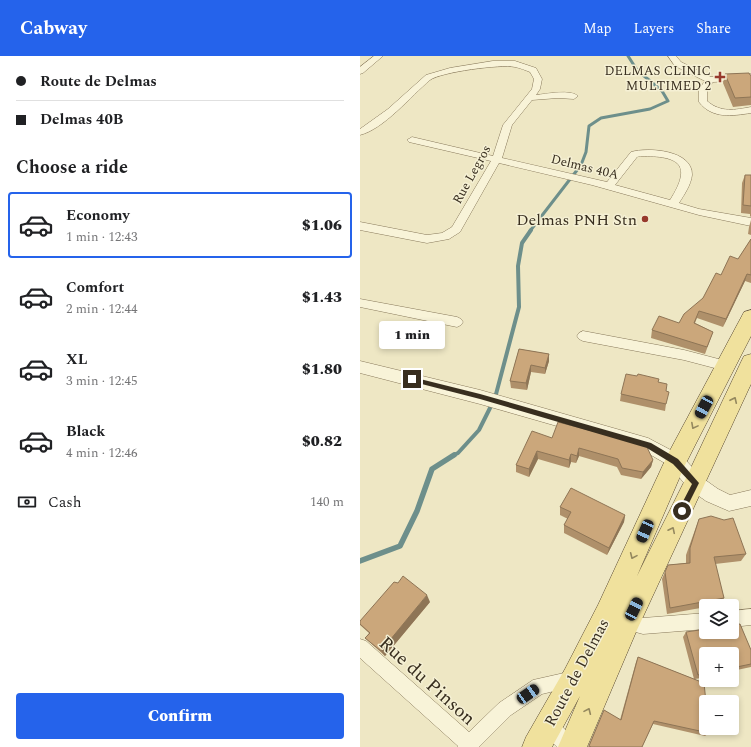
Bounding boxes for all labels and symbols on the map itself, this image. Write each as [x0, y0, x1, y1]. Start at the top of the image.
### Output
place label: DELMAS CLINIC MULTIMED 2 [605, 61, 711, 96]
marker: DELMAS CLINIC MULTIMED 2 [714, 71, 726, 83]
street label: Rue Legros [447, 141, 496, 208]
street label: Delmas 40A [549, 149, 621, 185]
place label: Delmas PNH Stn [516, 208, 637, 232]
marker: Delmas PNH Stn [640, 214, 650, 224]
callout: 1 min [379, 321, 445, 349]
route end [403, 370, 421, 388]
car [693, 394, 715, 420]
one-way arrow [729, 396, 737, 404]
one-way arrow [692, 422, 699, 429]
route start [673, 502, 691, 520]
car [635, 518, 655, 544]
one-way arrow [667, 527, 675, 534]
one-way arrow [630, 552, 638, 560]
car [623, 596, 645, 622]
street label: Route de Delmas [538, 614, 616, 731]
street label: Rue du Pinson [372, 630, 482, 733]
car [515, 682, 541, 706]
one-way arrow [583, 708, 591, 716]

